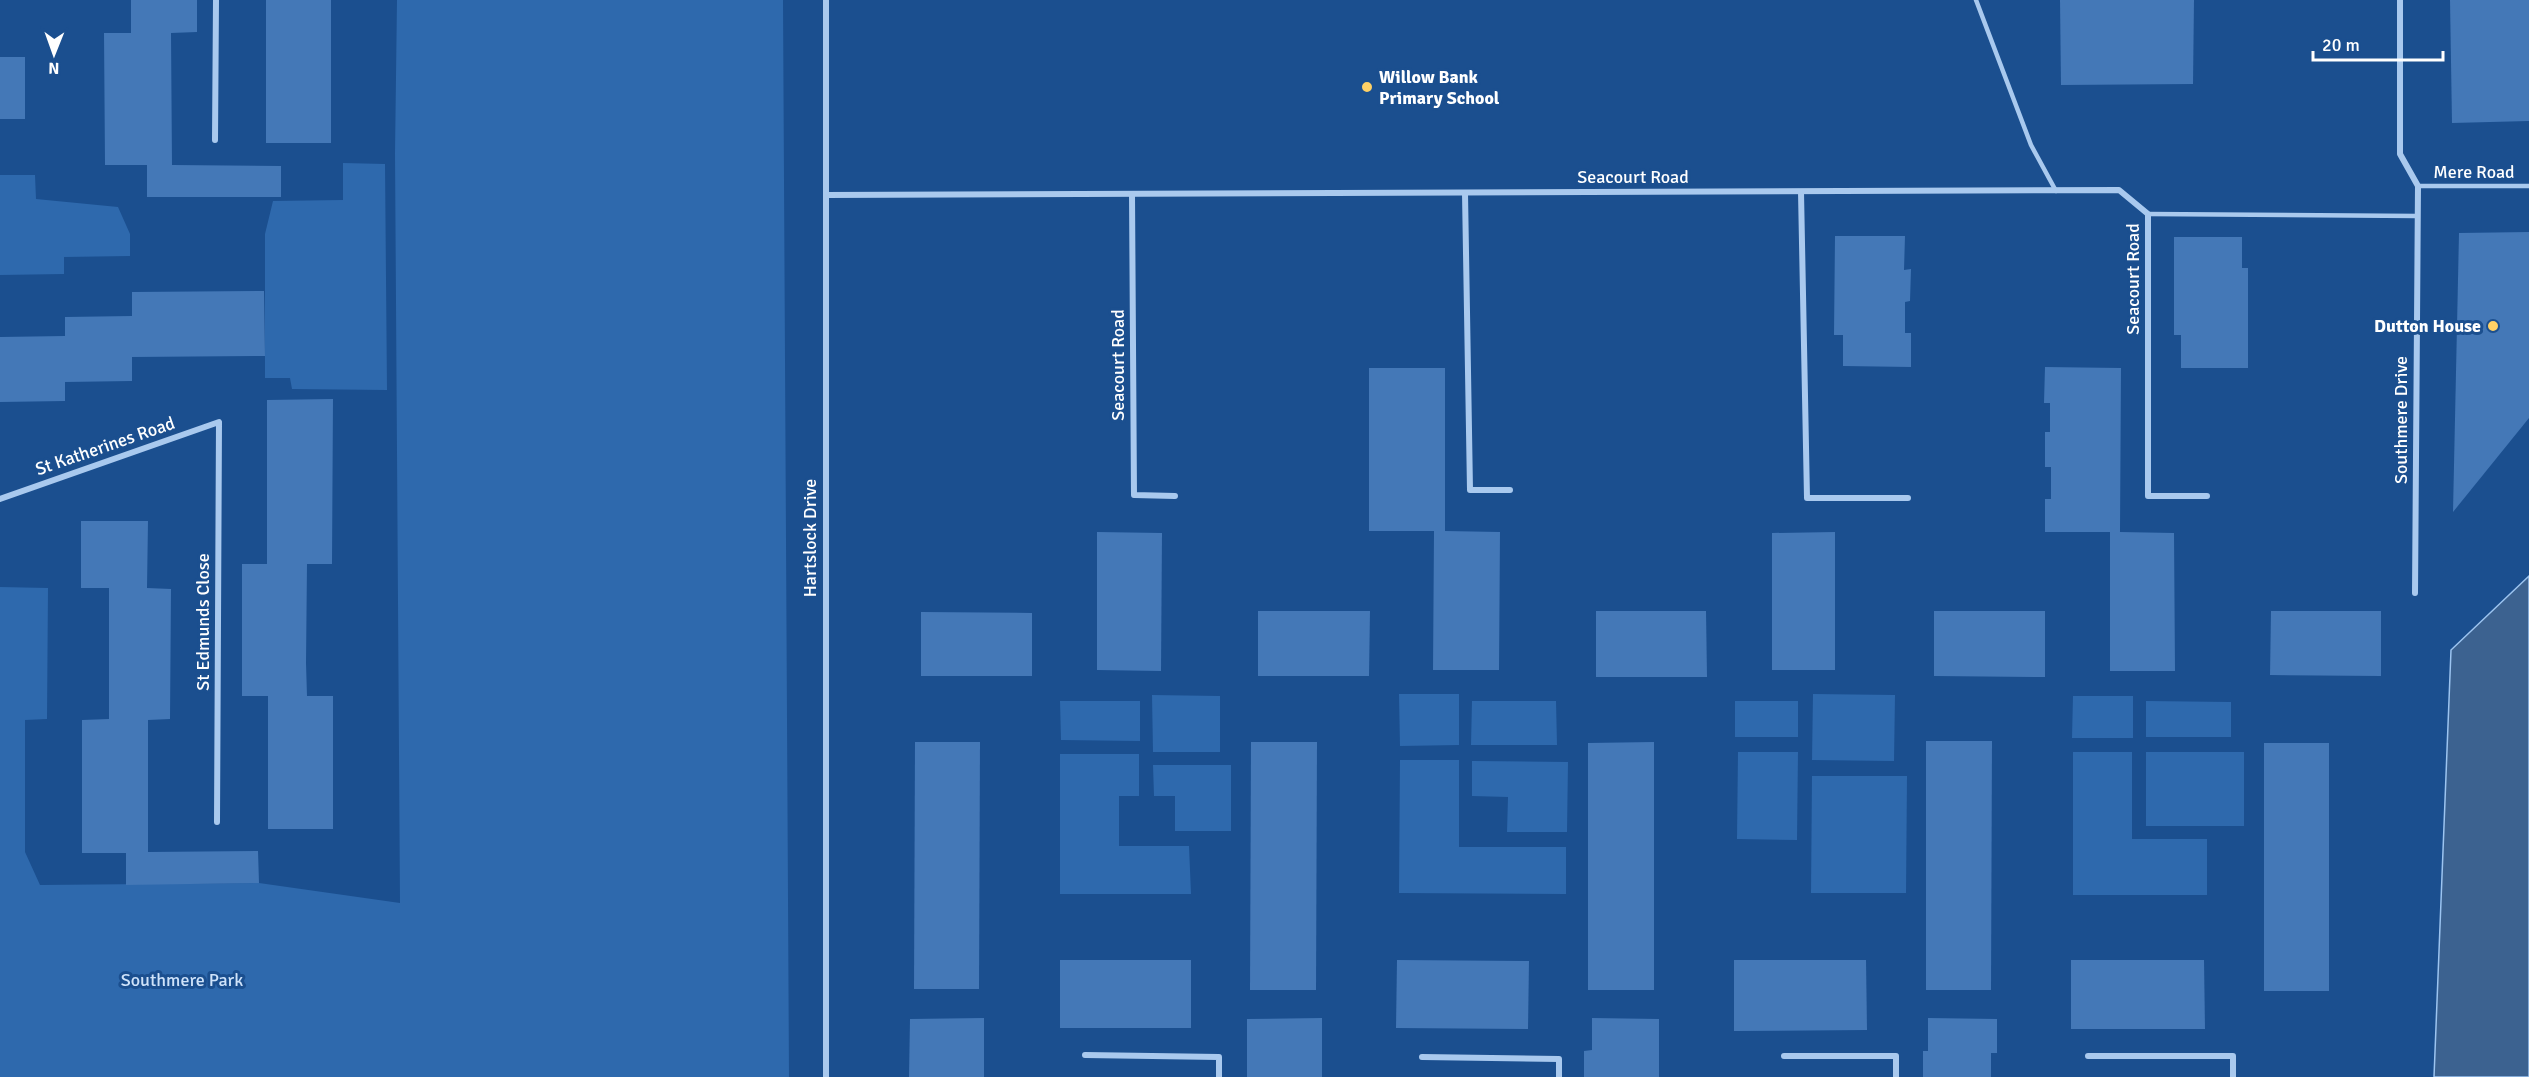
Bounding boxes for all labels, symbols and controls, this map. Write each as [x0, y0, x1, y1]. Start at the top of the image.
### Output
north arrow [24, 24, 84, 84]
scale bar [2313, 24, 2444, 62]
text: 20 m [2322, 34, 2360, 56]
text: N [48, 58, 59, 78]
place label: Willow Bank Primary School [1379, 66, 1500, 109]
marker: Willow Bank Primary School [1360, 80, 1374, 94]
street label: Mere Road [2433, 161, 2515, 183]
street label: Seacourt Road [1577, 166, 1689, 188]
street label: Seacourt Road [2122, 223, 2144, 335]
street label: Seacourt Road [1107, 309, 1129, 421]
place label: Dutton House [2374, 315, 2481, 337]
marker: Dutton House [2486, 319, 2500, 333]
street label: Southmere Drive [2390, 356, 2412, 484]
street label: St Katherines Road [32, 412, 178, 480]
street label: Hartslock Drive [799, 479, 821, 597]
street label: St Edmunds Close [192, 553, 214, 691]
park label: Southmere Park [121, 969, 243, 991]

